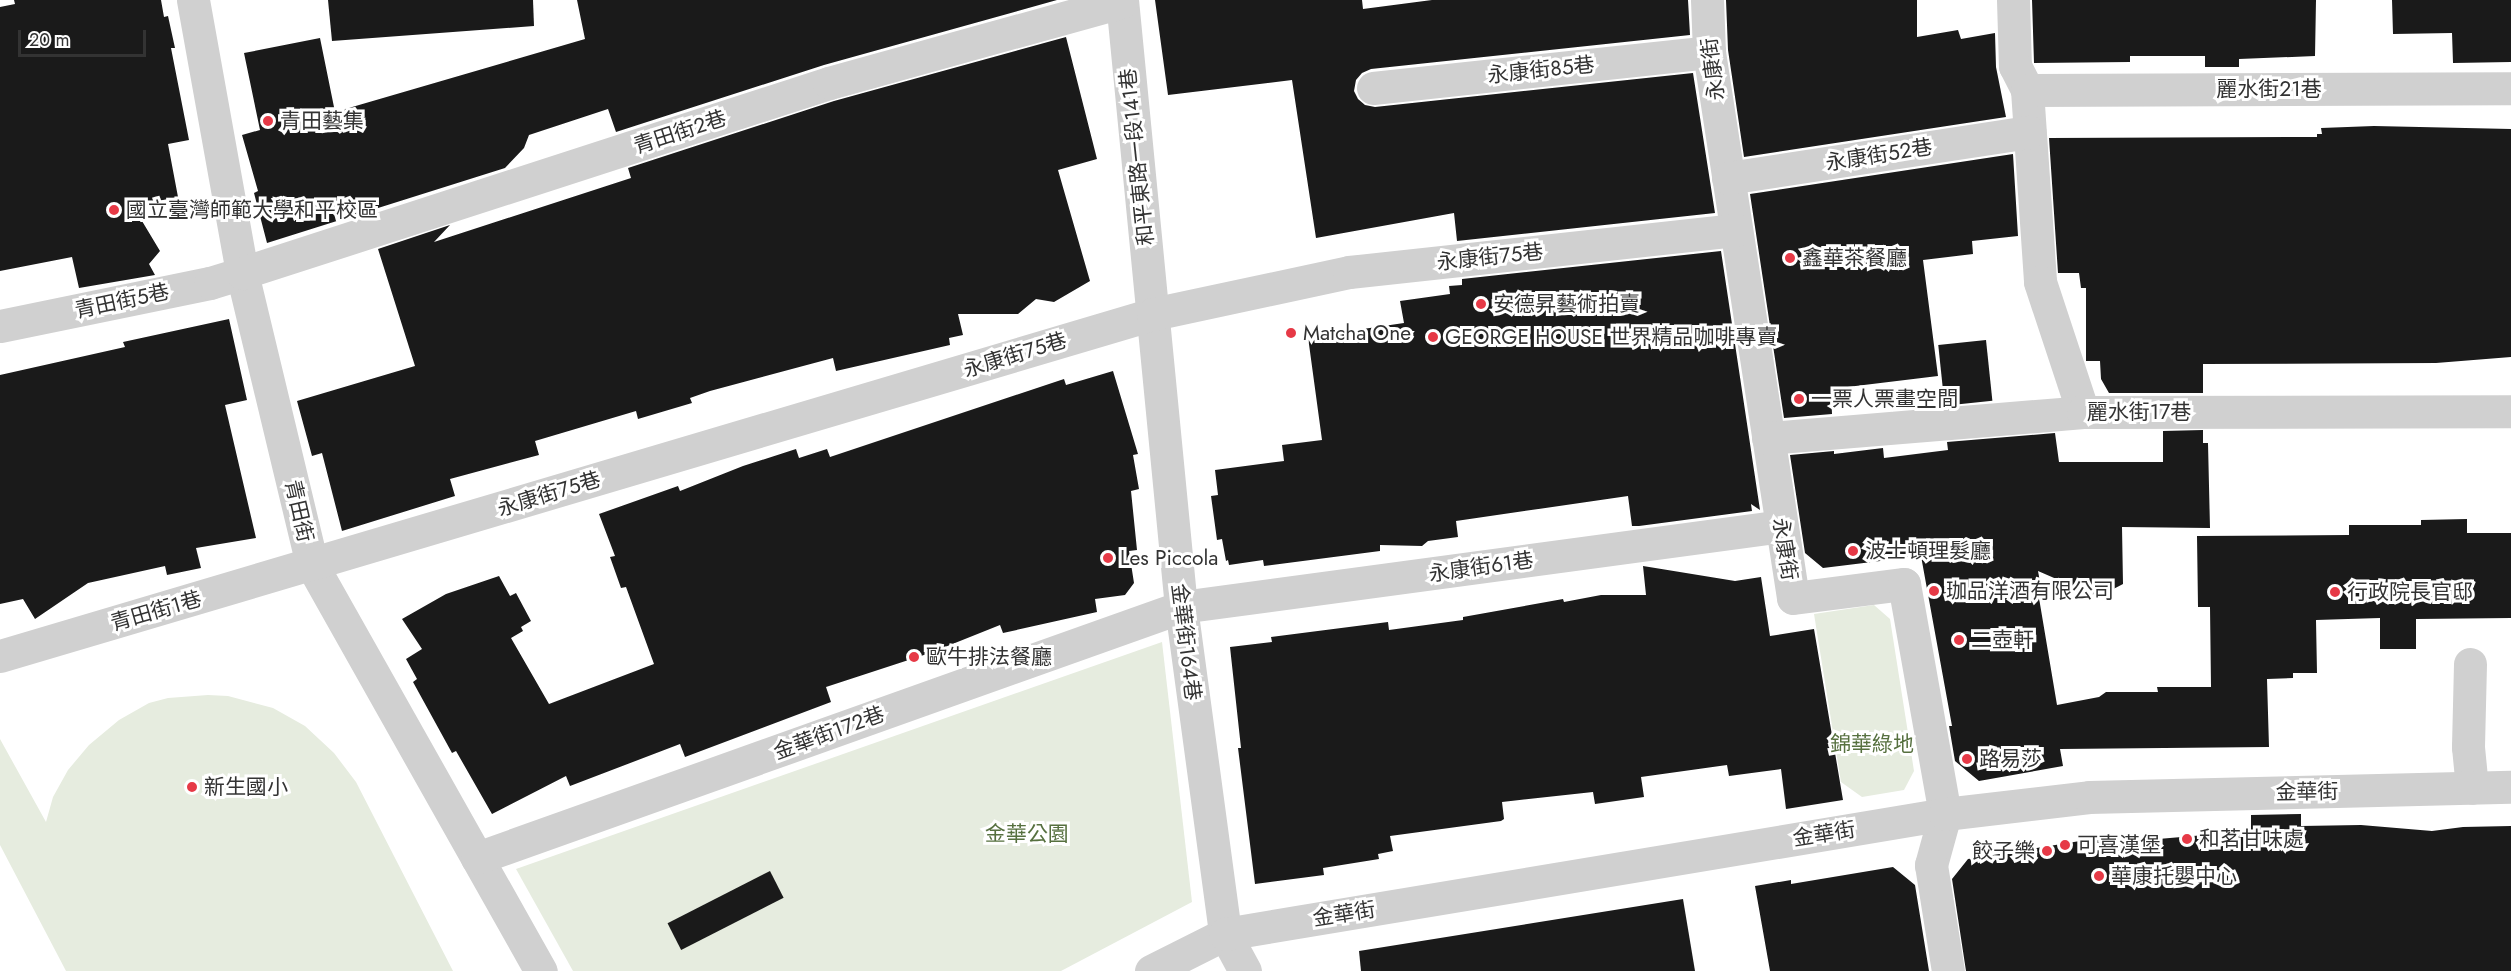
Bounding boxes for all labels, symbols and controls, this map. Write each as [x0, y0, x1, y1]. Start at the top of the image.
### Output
scale bar [21, 18, 148, 56]
text: 20 m [29, 27, 69, 53]
street label: 永康街 [1697, 36, 1729, 102]
street label: 永康街85巷 [1486, 52, 1596, 88]
street label: 和平東路一段141巷 [1115, 67, 1159, 247]
street label: 麗水街21巷 [2216, 76, 2322, 102]
street label: 青田街2巷 [630, 105, 730, 159]
place label: 青田藝集 [280, 108, 364, 134]
marker: 青田藝集 [261, 114, 275, 128]
street label: 永康街52巷 [1824, 134, 1934, 176]
place label: 國立臺灣師範大學和平校區 [126, 197, 378, 223]
marker: 國立臺灣師範大學和平校區 [107, 203, 121, 217]
street label: 永康街75巷 [1436, 239, 1544, 275]
place label: 鑫華茶餐廳 [1802, 245, 1907, 271]
marker: 鑫華茶餐廳 [1783, 251, 1797, 265]
street label: 青田街5巷 [73, 279, 171, 323]
place label: 安德昇藝術拍賣 [1493, 291, 1640, 317]
marker: 安德昇藝術拍賣 [1474, 297, 1488, 311]
place label: Matcha One [1303, 320, 1411, 346]
place label: GEORGE HOUSE 世界精品咖啡專賣 [1445, 324, 1777, 350]
marker: Matcha One [1284, 326, 1298, 340]
street label: 永康街75巷 [960, 327, 1070, 383]
marker: GEORGE HOUSE 世界精品咖啡專賣 [1426, 330, 1440, 344]
place label: 一票人票畫空間 [1811, 386, 1958, 412]
marker: 一票人票畫空間 [1792, 392, 1806, 406]
street label: 麗水街17巷 [2087, 399, 2191, 425]
street label: 永康街75巷 [494, 466, 604, 522]
street label: 青田街 [280, 477, 318, 545]
street label: 永康街 [1768, 516, 1802, 582]
place label: 波士頓理髮廳 [1865, 538, 1991, 564]
marker: 波士頓理髮廳 [1846, 544, 1860, 558]
place label: Les Piccola [1120, 545, 1218, 571]
street label: 永康街61巷 [1427, 547, 1535, 587]
marker: Les Piccola [1101, 551, 1115, 565]
place label: 珈品洋酒有限公司 [1946, 578, 2114, 604]
place label: 行政院長官邸 [2347, 579, 2473, 605]
street label: 金華街164巷 [1166, 582, 1206, 702]
marker: 珈品洋酒有限公司 [1927, 584, 1941, 598]
marker: 行政院長官邸 [2328, 585, 2342, 599]
street label: 青田街1巷 [108, 586, 204, 636]
place label: 二壺軒 [1971, 627, 2034, 653]
marker: 二壺軒 [1952, 633, 1966, 647]
place label: 歐牛排法餐廳 [926, 644, 1052, 670]
marker: 歐牛排法餐廳 [907, 650, 921, 664]
street label: 金華街172巷 [770, 701, 888, 765]
park label: 錦華綠地 [1830, 731, 1914, 757]
place label: 路易莎 [1979, 746, 2042, 772]
marker: 路易莎 [1960, 752, 1974, 766]
place label: 新生國小 [204, 774, 288, 800]
street label: 金華街 [2275, 779, 2339, 805]
marker: 新生國小 [185, 780, 199, 794]
street label: 金華街 [1791, 817, 1857, 851]
park label: 金華公園 [985, 821, 1069, 847]
place label: 和茗甘味處 [2199, 826, 2304, 852]
place label: 可喜漢堡 [2077, 832, 2161, 858]
marker: 和茗甘味處 [2180, 832, 2194, 846]
place label: 餃子樂 [1972, 838, 2035, 864]
marker: 可喜漢堡 [2058, 838, 2072, 852]
marker: 餃子樂 [2040, 844, 2054, 858]
place label: 華康托嬰中心 [2111, 863, 2237, 889]
marker: 華康托嬰中心 [2092, 869, 2106, 883]
street label: 金華街 [1311, 897, 1377, 931]

